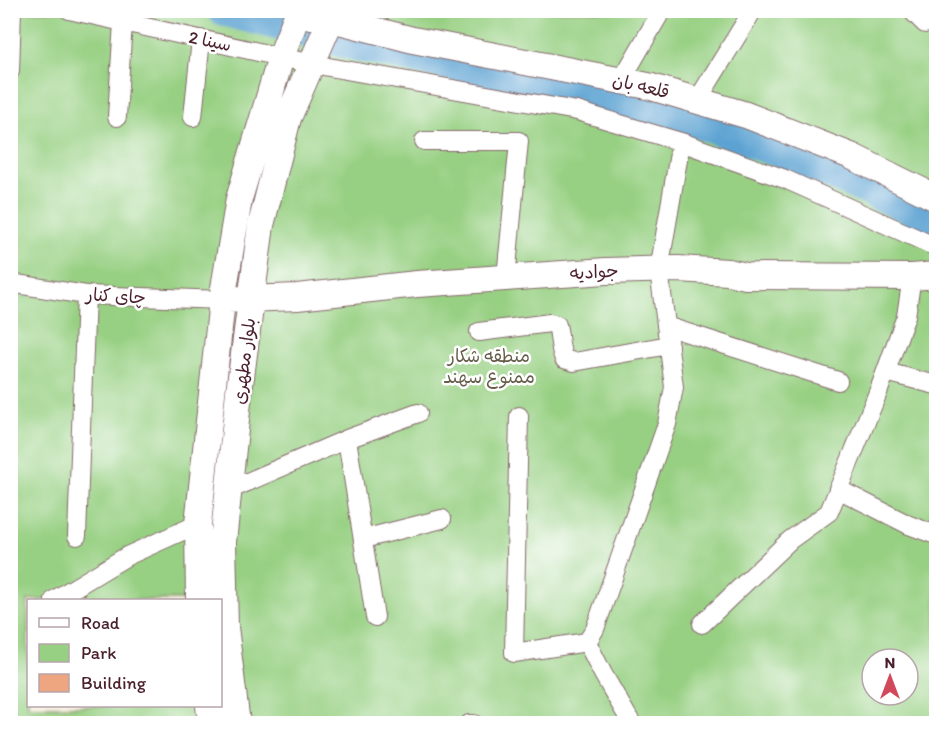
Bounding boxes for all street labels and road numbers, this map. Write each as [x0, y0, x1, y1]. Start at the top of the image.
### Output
street label: سینا 2 [187, 26, 233, 56]
street label: قلعه بان [610, 69, 672, 103]
street label: جوادیه [569, 260, 619, 284]
street label: چای کنار [84, 283, 146, 310]
street label: بلوار مطهری [228, 316, 260, 406]

